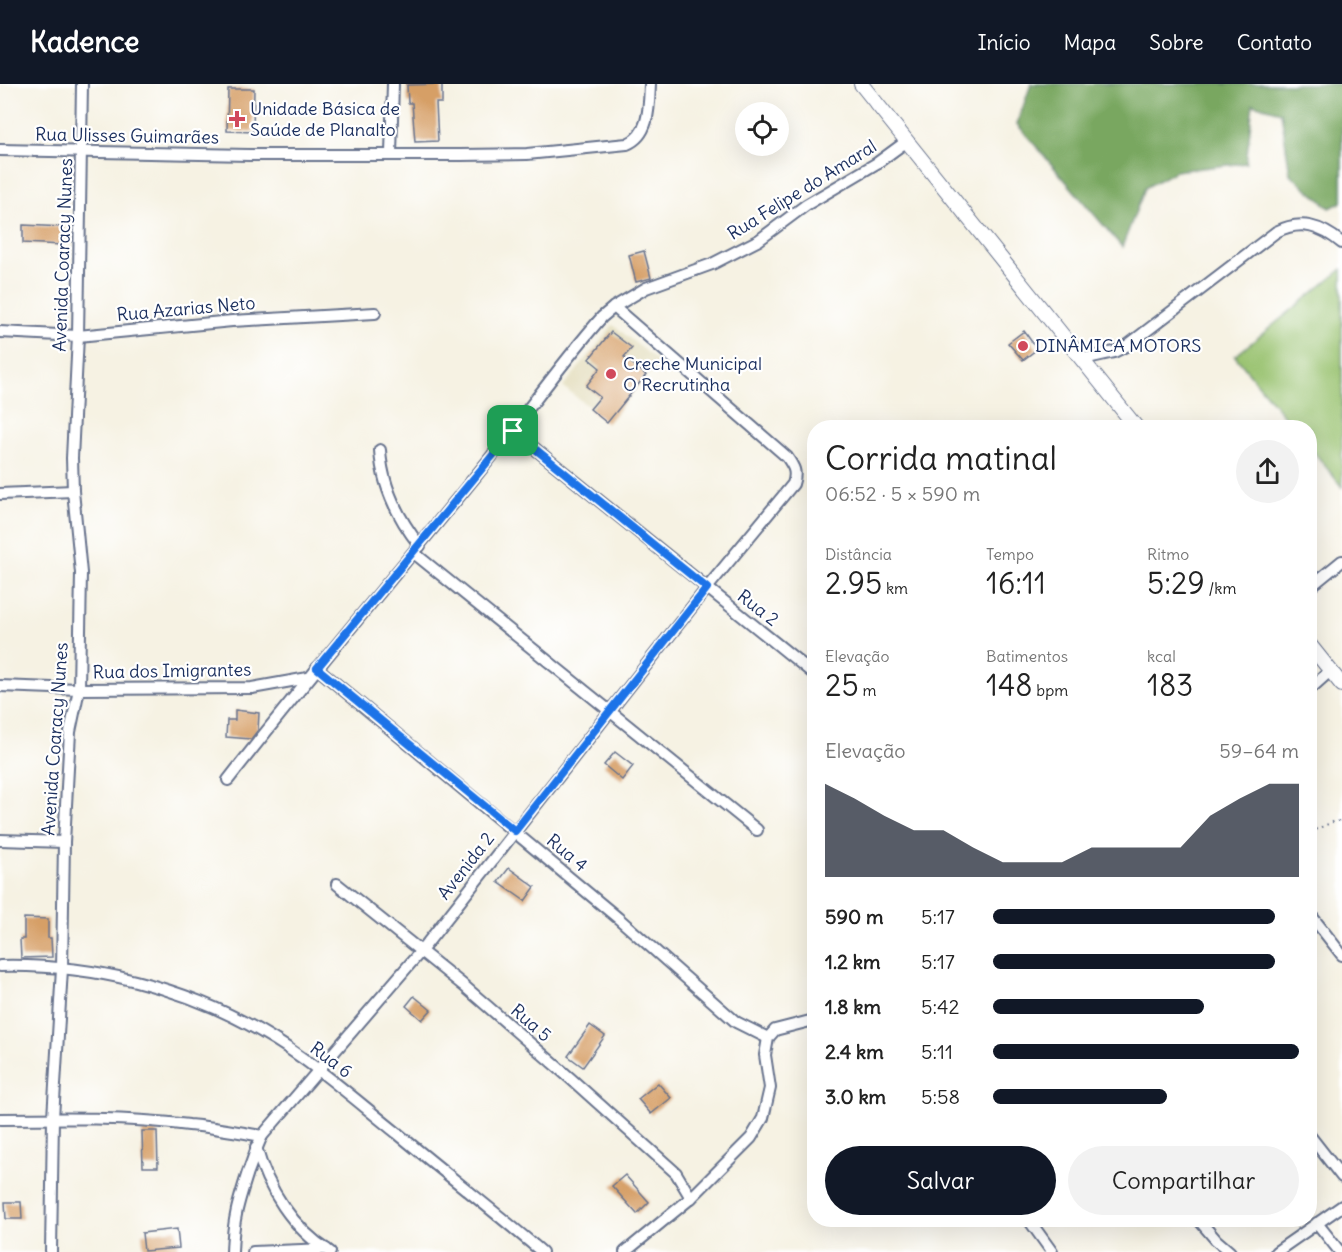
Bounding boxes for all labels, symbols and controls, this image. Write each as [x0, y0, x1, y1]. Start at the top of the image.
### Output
text: Kadence [30, 24, 139, 60]
text: Início [977, 29, 1031, 56]
text: Mapa [1064, 29, 1116, 56]
text: Sobre [1149, 29, 1204, 56]
text: Contato [1237, 29, 1312, 56]
place label: Unidade Básica de Saúde de Planalto [250, 97, 400, 141]
map controls [735, 102, 789, 156]
button: locate [735, 102, 789, 156]
marker: Unidade Básica de Saúde de Planalto [228, 110, 246, 128]
street label: Rua Ulisses Guimarães [35, 122, 219, 149]
street label: Rua Felipe do Amaral [723, 134, 881, 245]
street label: Avenida Coaracy Nunes [48, 158, 77, 352]
street label: Rua Azarias Neto [116, 291, 256, 326]
place label: DINÂMICA MOTORS [1035, 334, 1201, 357]
marker: DINÂMICA MOTORS [1016, 339, 1030, 353]
place label: Creche Municipal O Recrutinha [623, 352, 762, 396]
marker: Creche Municipal O Recrutinha [604, 367, 618, 381]
pin [487, 405, 538, 456]
icon: arrive [496, 414, 529, 447]
text: Corrida matinal [825, 437, 1057, 479]
button: share [1236, 440, 1299, 503]
text: 06:52 · 5 × 590 m [825, 481, 980, 506]
text: Distância [825, 544, 892, 564]
text: Tempo [986, 544, 1034, 564]
text: Ritmo [1147, 544, 1189, 564]
text: 2.95 [825, 564, 882, 602]
text: 16:11 [986, 564, 1046, 602]
text: 5:29 [1147, 564, 1205, 602]
text: km [882, 578, 908, 598]
text: /km [1205, 578, 1237, 598]
street label: Rua 2 [733, 584, 784, 631]
street label: Avenida Coaracy Nunes [36, 642, 73, 836]
text: Elevação [825, 646, 889, 666]
text: Batimentos [986, 646, 1068, 666]
text: kcal [1147, 646, 1176, 666]
street label: Rua dos Imigrantes [93, 658, 251, 683]
text: 25 [825, 666, 859, 704]
text: 148 [986, 666, 1033, 704]
text: 183 [1147, 666, 1193, 704]
text: m [859, 680, 877, 700]
text: bpm [1033, 680, 1068, 700]
text: Elevação [825, 738, 906, 763]
text: 59–64 m [1219, 738, 1299, 763]
street label: Avenida 2 [432, 827, 499, 904]
street label: Rua 4 [542, 829, 593, 876]
text: 590 m [825, 904, 883, 929]
text: 5:17 [921, 904, 955, 929]
text: 1.2 km [825, 949, 881, 974]
text: 5:17 [921, 949, 955, 974]
text: 1.8 km [825, 994, 881, 1019]
text: 5:42 [921, 994, 960, 1019]
street label: Rua 5 [506, 999, 556, 1047]
street label: Rua 6 [306, 1036, 357, 1083]
text: 2.4 km [825, 1039, 884, 1064]
text: 5:11 [921, 1039, 953, 1064]
text: 3.0 km [825, 1084, 886, 1109]
text: 5:58 [921, 1084, 960, 1109]
button: Salvar [825, 1146, 1056, 1215]
button: Compartilhar [1068, 1146, 1299, 1215]

